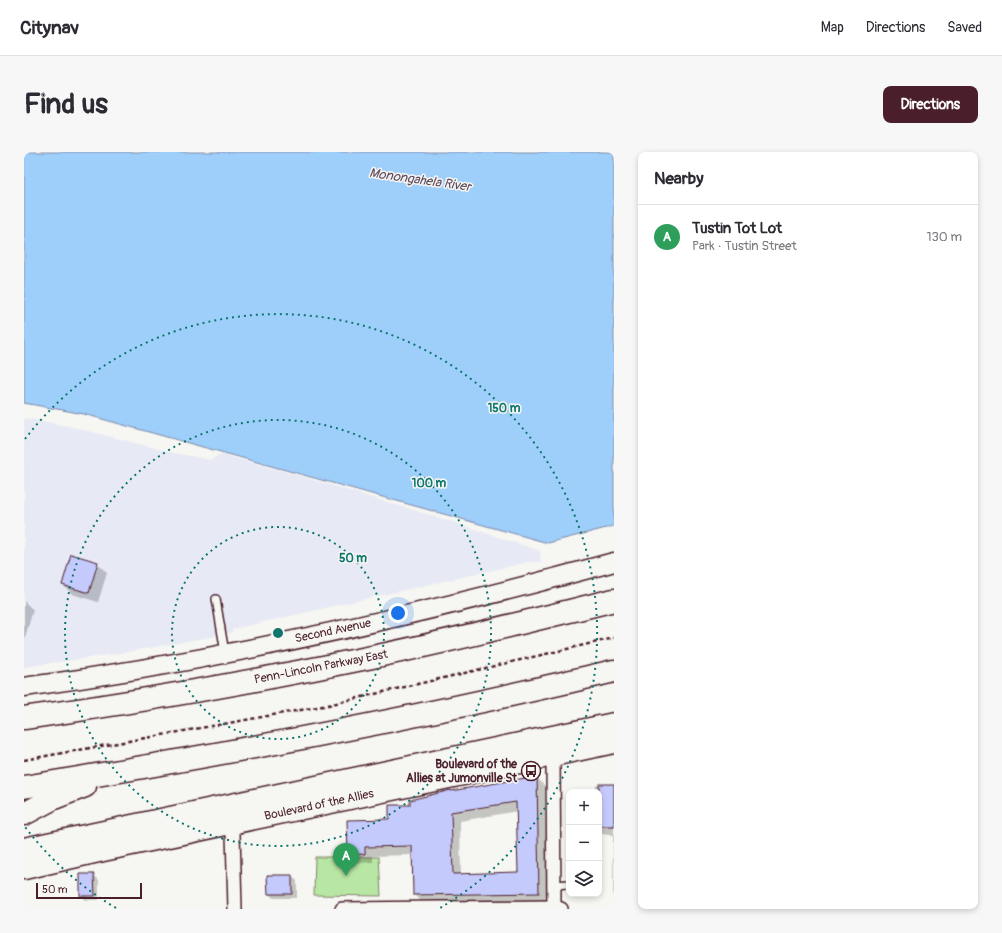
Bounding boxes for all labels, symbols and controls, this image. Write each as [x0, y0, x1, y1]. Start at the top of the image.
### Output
text: Citynav [20, 16, 79, 40]
text: Map [821, 19, 844, 36]
text: Directions [866, 19, 925, 36]
text: Saved [947, 19, 982, 36]
button: Directions [883, 86, 978, 123]
text: Find us [24, 87, 108, 122]
water label: Monongahela River [368, 165, 474, 195]
text: Nearby [654, 168, 703, 189]
text: Tustin Tot Lot [692, 219, 782, 238]
text: A [663, 229, 671, 245]
text: 130 m [926, 229, 962, 245]
text: Park · Tustin Street [692, 238, 797, 254]
text: 150 m [488, 401, 521, 416]
text: 100 m [412, 476, 447, 491]
text: 50 m [339, 551, 367, 566]
your location [388, 603, 408, 623]
street label: Second Avenue [294, 616, 373, 646]
centre of rings [271, 626, 285, 640]
street label: Penn-Lincoln Parkway East [253, 647, 389, 687]
place label: Boulevard of the Allies at Jumonville St [406, 757, 518, 786]
bus stop icon: Boulevard of the Allies at Jumonville St [520, 760, 542, 782]
street label: Boulevard of the Allies [263, 786, 376, 824]
map controls [566, 789, 602, 897]
button: + [566, 789, 602, 825]
button: − [566, 825, 602, 861]
pin: A [333, 843, 359, 876]
button: layers [566, 861, 602, 897]
scale bar [36, 881, 142, 900]
text: 50 m [42, 883, 68, 896]

